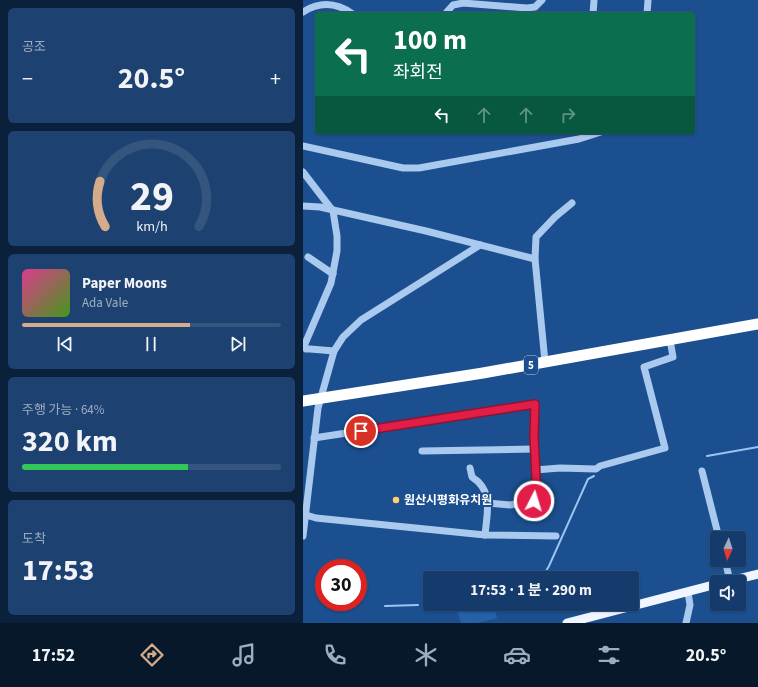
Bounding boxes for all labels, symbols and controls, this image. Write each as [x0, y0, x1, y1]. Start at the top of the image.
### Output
text: 100 m [393, 20, 467, 60]
icon: left [327, 28, 379, 80]
text: 공조 [22, 38, 46, 56]
text: 20.5° [118, 57, 185, 100]
text: 좌회전 [393, 60, 443, 85]
text: − [22, 63, 33, 95]
text: + [270, 63, 281, 95]
icon: left [431, 104, 453, 126]
icon: ahead [473, 104, 495, 126]
icon: ahead [515, 104, 537, 126]
icon: right [557, 104, 579, 126]
text: 29 [130, 166, 173, 226]
text: km/h [136, 215, 167, 236]
text: Paper Moons [82, 273, 167, 294]
text: Ada Vale [82, 294, 128, 312]
icon: previous [54, 333, 76, 355]
icon: pause [140, 333, 162, 355]
icon: next [227, 333, 249, 355]
road number: 5 [524, 356, 538, 374]
text: 주행 가능 · 64% [22, 401, 105, 419]
pin [344, 414, 378, 448]
text: 320 km [22, 420, 118, 463]
icon: arrive [350, 420, 372, 442]
position arrow [513, 480, 555, 522]
place label: 원산시평화유치원 [404, 492, 492, 509]
marker: 원산시평화유치원 [391, 495, 401, 505]
text: 도착 [22, 530, 46, 548]
north arrow [710, 531, 746, 567]
map controls [710, 531, 746, 611]
text: 17:53 [22, 549, 94, 592]
speed limit sign: 30 [315, 559, 367, 611]
button: sound [710, 575, 746, 611]
text: 17:53 · 1 분 · 290 m [470, 580, 592, 601]
icon: directions [138, 641, 166, 669]
icon: music [230, 641, 258, 669]
icon: phone [321, 641, 349, 669]
icon: climate [412, 641, 440, 669]
icon: car [503, 641, 531, 669]
icon: filters [595, 641, 623, 669]
text: 17:52 [32, 643, 75, 668]
text: 20.5° [686, 643, 726, 668]

